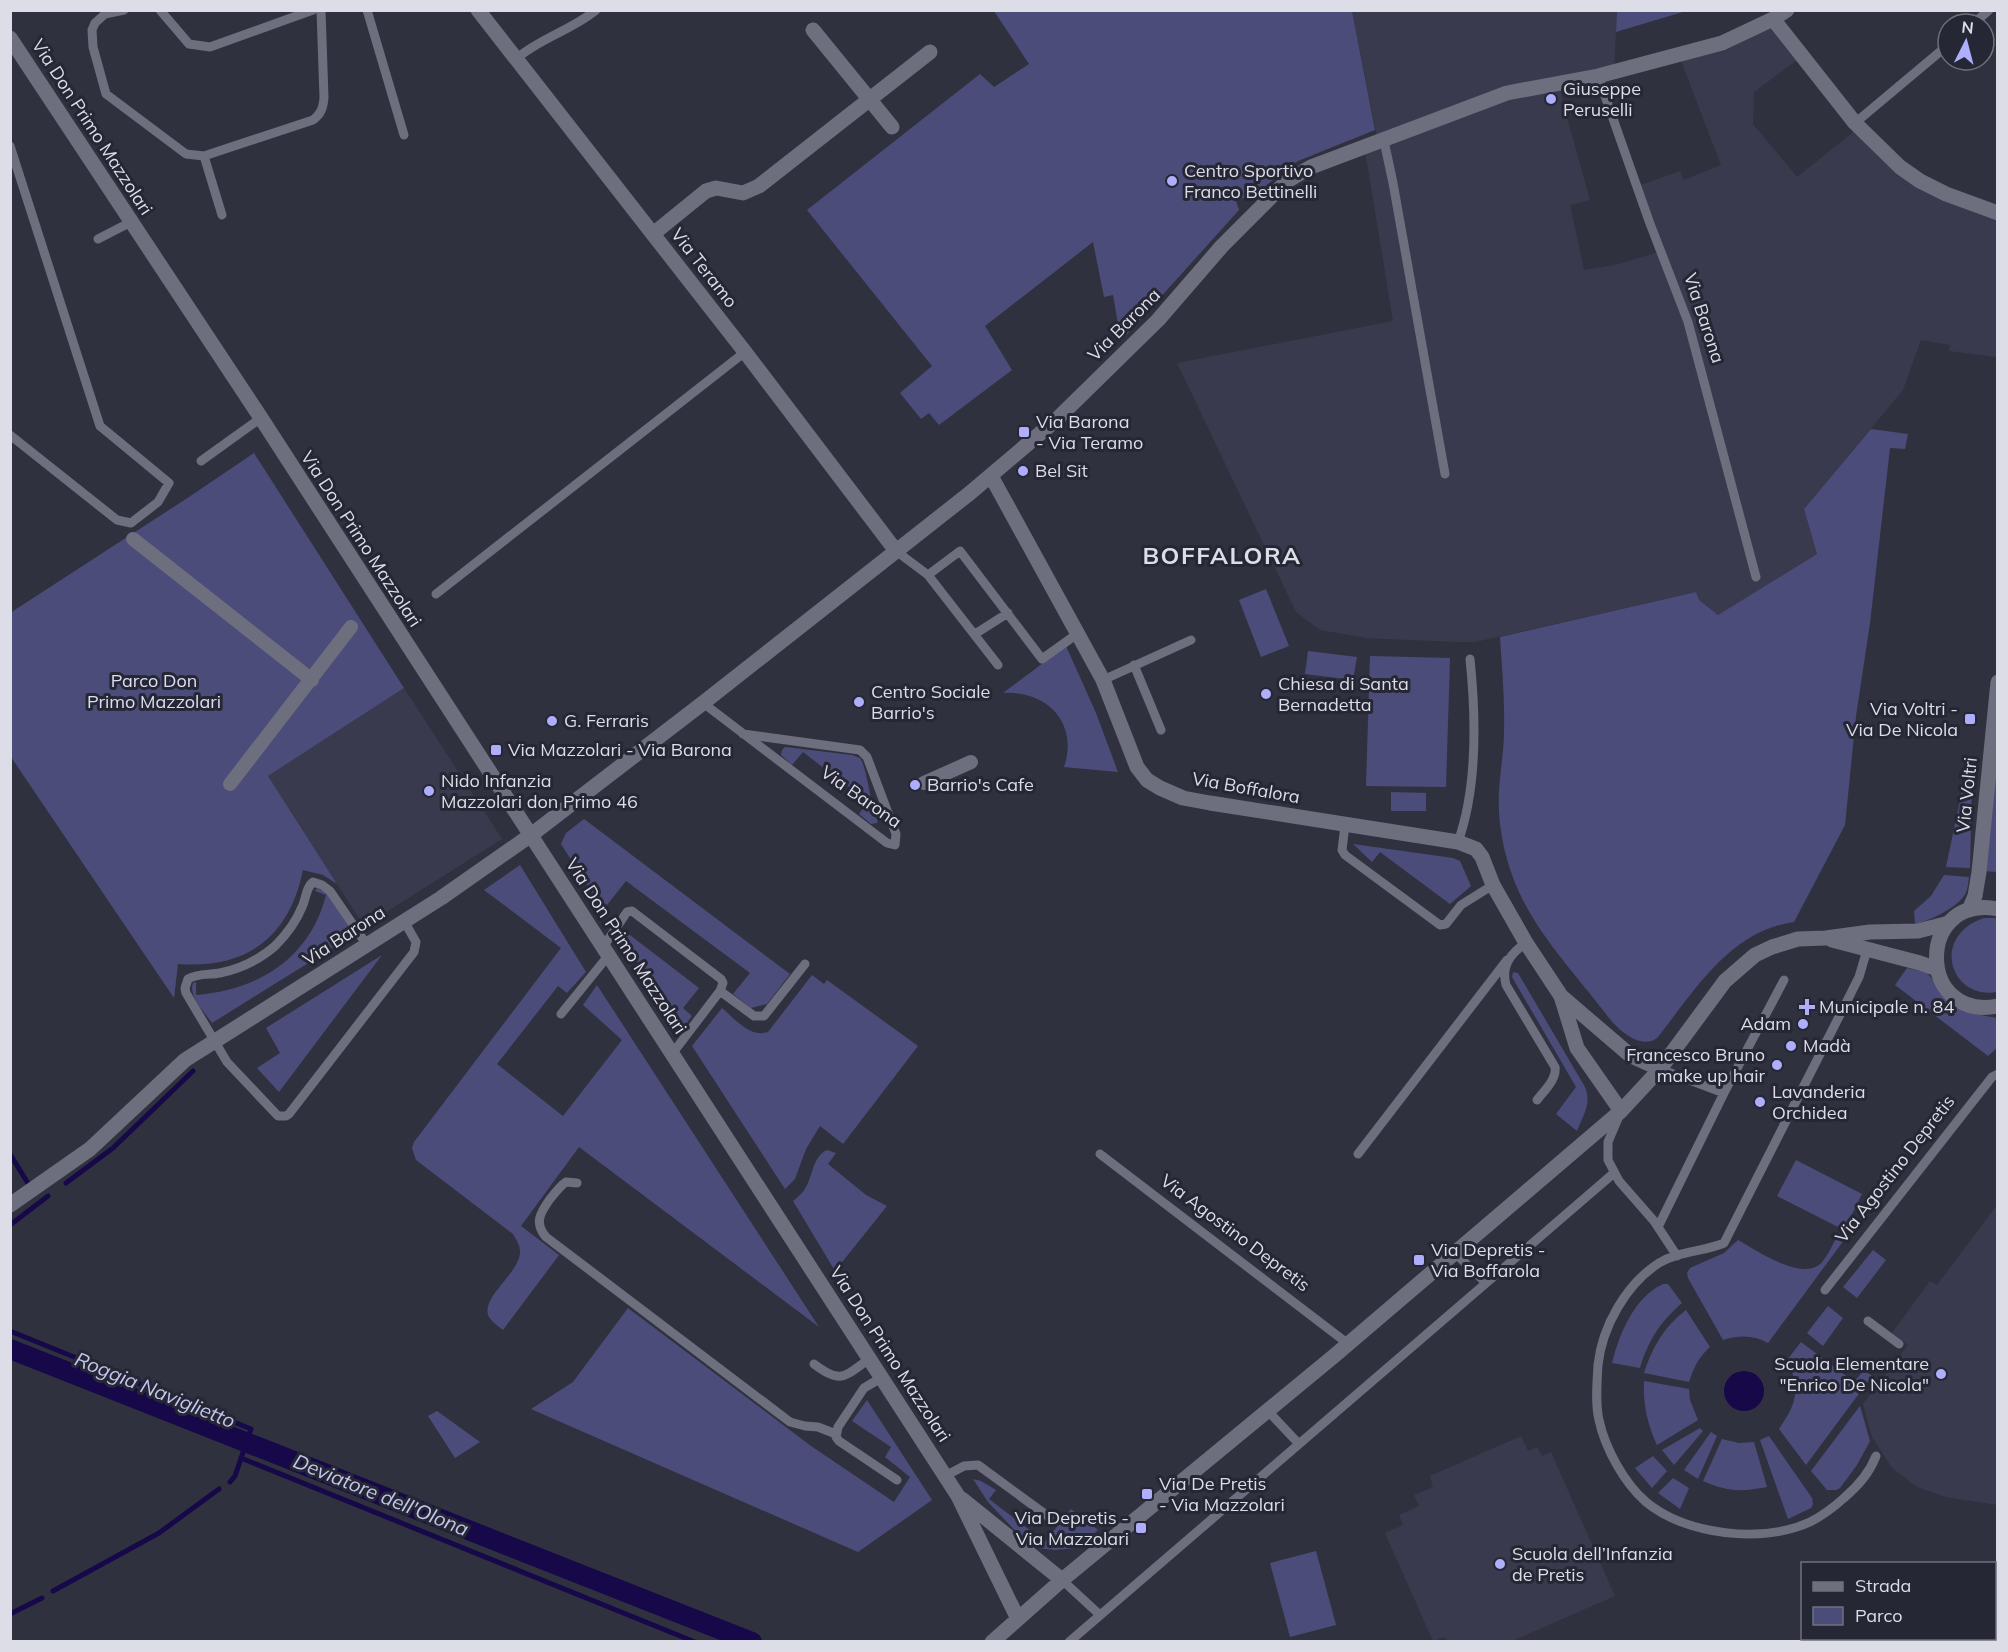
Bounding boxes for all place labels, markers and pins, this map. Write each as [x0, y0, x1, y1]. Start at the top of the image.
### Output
place label: Giuseppe Peruselli [1563, 77, 1641, 121]
marker: Giuseppe Peruselli [1544, 92, 1558, 106]
place label: Centro Sportivo Franco Bettinelli [1184, 159, 1317, 203]
marker: Centro Sportivo Franco Bettinelli [1165, 174, 1179, 188]
place label: Via Barona - Via Teramo [1036, 410, 1143, 454]
marker: Via Barona - Via Teramo [1017, 425, 1031, 439]
place label: Bel Sit [1035, 459, 1088, 482]
marker: Bel Sit [1016, 464, 1030, 478]
place label: Chiesa di Santa Bernadetta [1278, 672, 1409, 716]
place label: Centro Sociale Barrio's [871, 680, 990, 724]
marker: Chiesa di Santa Bernadetta [1259, 687, 1273, 701]
marker: Centro Sociale Barrio's [852, 695, 866, 709]
place label: Via Voltri - Via De Nicola [1846, 697, 1958, 741]
place label: G. Ferraris [564, 709, 649, 732]
marker: Via Voltri - Via De Nicola [1963, 712, 1977, 726]
marker: G. Ferraris [545, 714, 559, 728]
place label: Via Mazzolari - Via Barona [508, 738, 732, 761]
marker: Via Mazzolari - Via Barona [489, 743, 503, 757]
place label: Nido Infanzia Mazzolari don Primo 46 [441, 769, 638, 813]
place label: Barrio's Cafe [927, 773, 1034, 796]
marker: Barrio's Cafe [908, 778, 922, 792]
marker: Nido Infanzia Mazzolari don Primo 46 [422, 784, 436, 798]
place label: Municipale n. 84 [1819, 995, 1954, 1018]
marker: Municipale n. 84 [1800, 1000, 1814, 1014]
place label: Adam [1740, 1012, 1791, 1035]
marker: Adam [1796, 1017, 1810, 1031]
place label: Madà [1803, 1034, 1851, 1057]
marker: Madà [1784, 1039, 1798, 1053]
place label: Francesco Bruno make up hair [1626, 1043, 1765, 1087]
marker: Francesco Bruno make up hair [1770, 1058, 1784, 1072]
place label: Lavanderia Orchidea [1772, 1080, 1865, 1124]
marker: Lavanderia Orchidea [1753, 1095, 1767, 1109]
place label: Via Depretis - Via Boffarola [1431, 1238, 1546, 1282]
marker: Via Depretis - Via Boffarola [1412, 1253, 1426, 1267]
place label: Scuola Elementare "Enrico De Nicola" [1774, 1352, 1929, 1396]
marker: Scuola Elementare "Enrico De Nicola" [1934, 1367, 1948, 1381]
place label: Via De Pretis - Via Mazzolari [1159, 1472, 1285, 1516]
marker: Via De Pretis - Via Mazzolari [1140, 1487, 1154, 1501]
place label: Via Depretis - Via Mazzolari [1014, 1506, 1129, 1550]
marker: Via Depretis - Via Mazzolari [1134, 1521, 1148, 1535]
place label: Scuola dell’Infanzia de Pretis [1512, 1542, 1673, 1586]
marker: Scuola dell’Infanzia de Pretis [1493, 1557, 1507, 1571]

